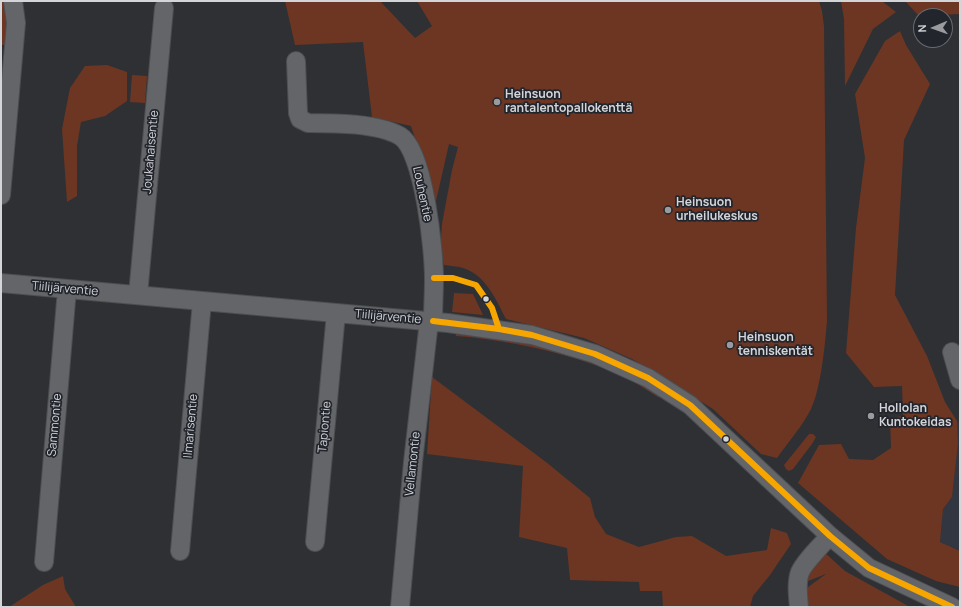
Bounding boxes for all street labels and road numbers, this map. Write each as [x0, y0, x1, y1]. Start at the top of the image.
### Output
street label: Joukahaisentie [140, 110, 162, 194]
street label: Louhentie [409, 165, 435, 223]
street label: Tiilijärventie [31, 279, 99, 299]
street label: Tiilijärventie [354, 307, 422, 327]
street label: Sammontie [45, 393, 65, 457]
street label: Ilmarisentie [181, 393, 201, 459]
street label: Tapiontie [316, 401, 334, 453]
street label: Vellamontie [402, 431, 424, 497]

